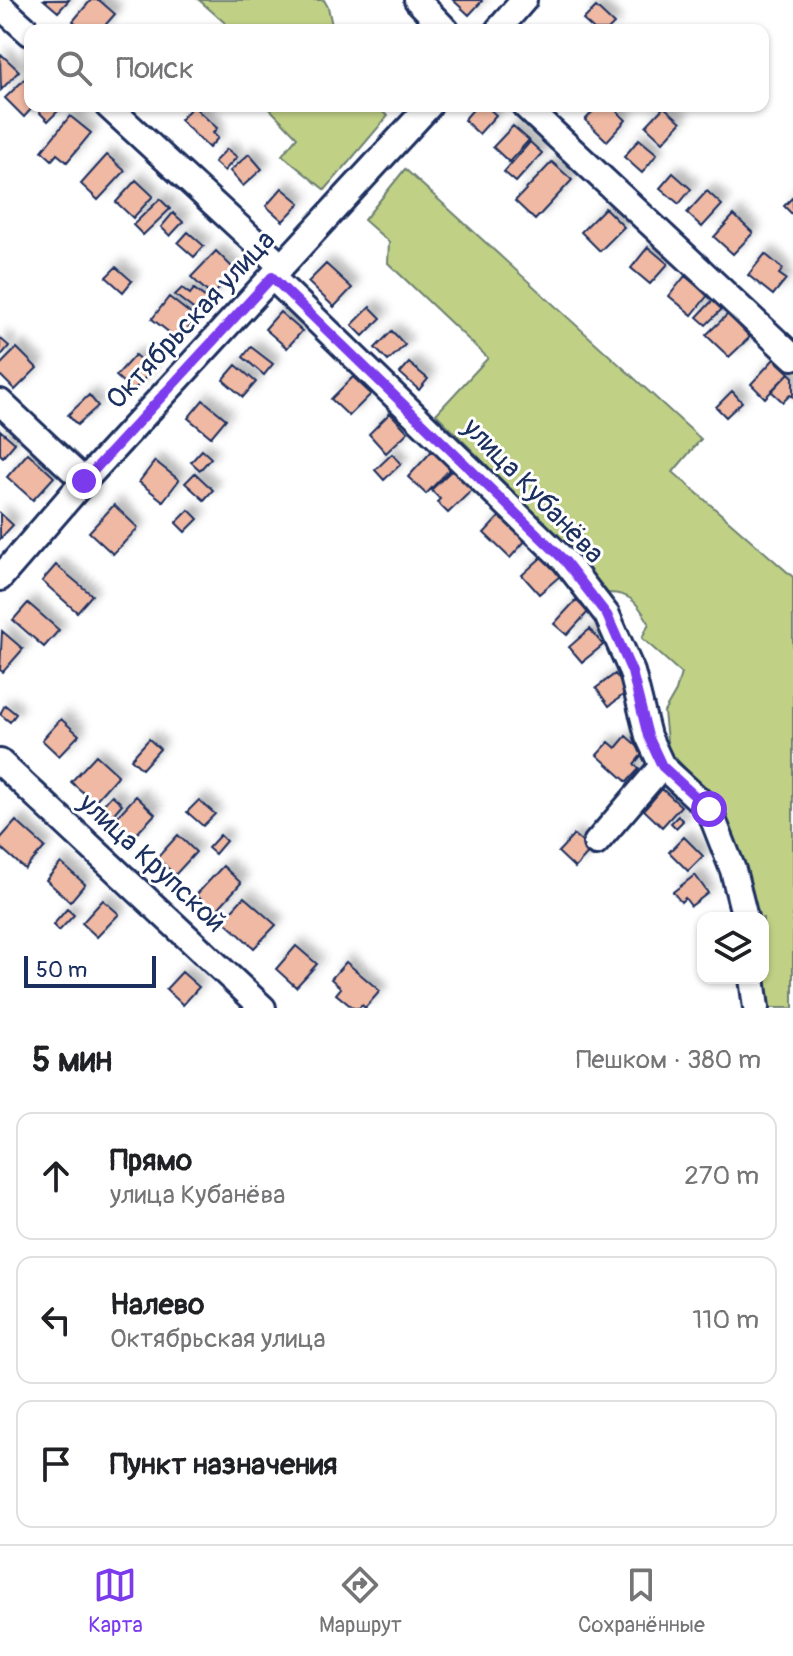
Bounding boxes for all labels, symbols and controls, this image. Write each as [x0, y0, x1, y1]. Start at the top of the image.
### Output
search box [24, 24, 769, 112]
icon: search [52, 46, 96, 90]
text: Поиск [116, 50, 194, 87]
street label: Октябрьская улица [99, 223, 283, 417]
street label: улица Кубанёва [454, 410, 611, 571]
route end [66, 463, 102, 499]
street label: улица Крупской [70, 785, 233, 940]
route start [691, 791, 727, 827]
map controls [697, 912, 769, 984]
button: layers [697, 912, 769, 984]
scale bar [24, 952, 156, 988]
text: 50 m [36, 956, 87, 984]
text: 5 мин [32, 1039, 112, 1082]
text: Пешком · 380 m [576, 1044, 761, 1076]
text: Прямо [110, 1142, 192, 1179]
icon: ahead [34, 1154, 78, 1198]
text: 270 m [684, 1160, 759, 1192]
text: улица Кубанёва [110, 1179, 285, 1211]
text: Налево [110, 1286, 204, 1323]
icon: left [34, 1298, 78, 1342]
text: 110 m [692, 1304, 759, 1336]
text: Октябрьская улица [110, 1323, 326, 1355]
icon: arrive [34, 1442, 78, 1486]
text: Пункт назначения [110, 1446, 337, 1483]
tab: Карта [88, 1563, 143, 1639]
tab: Маршрут [319, 1563, 402, 1639]
tab: Сохранённые [578, 1563, 705, 1639]

